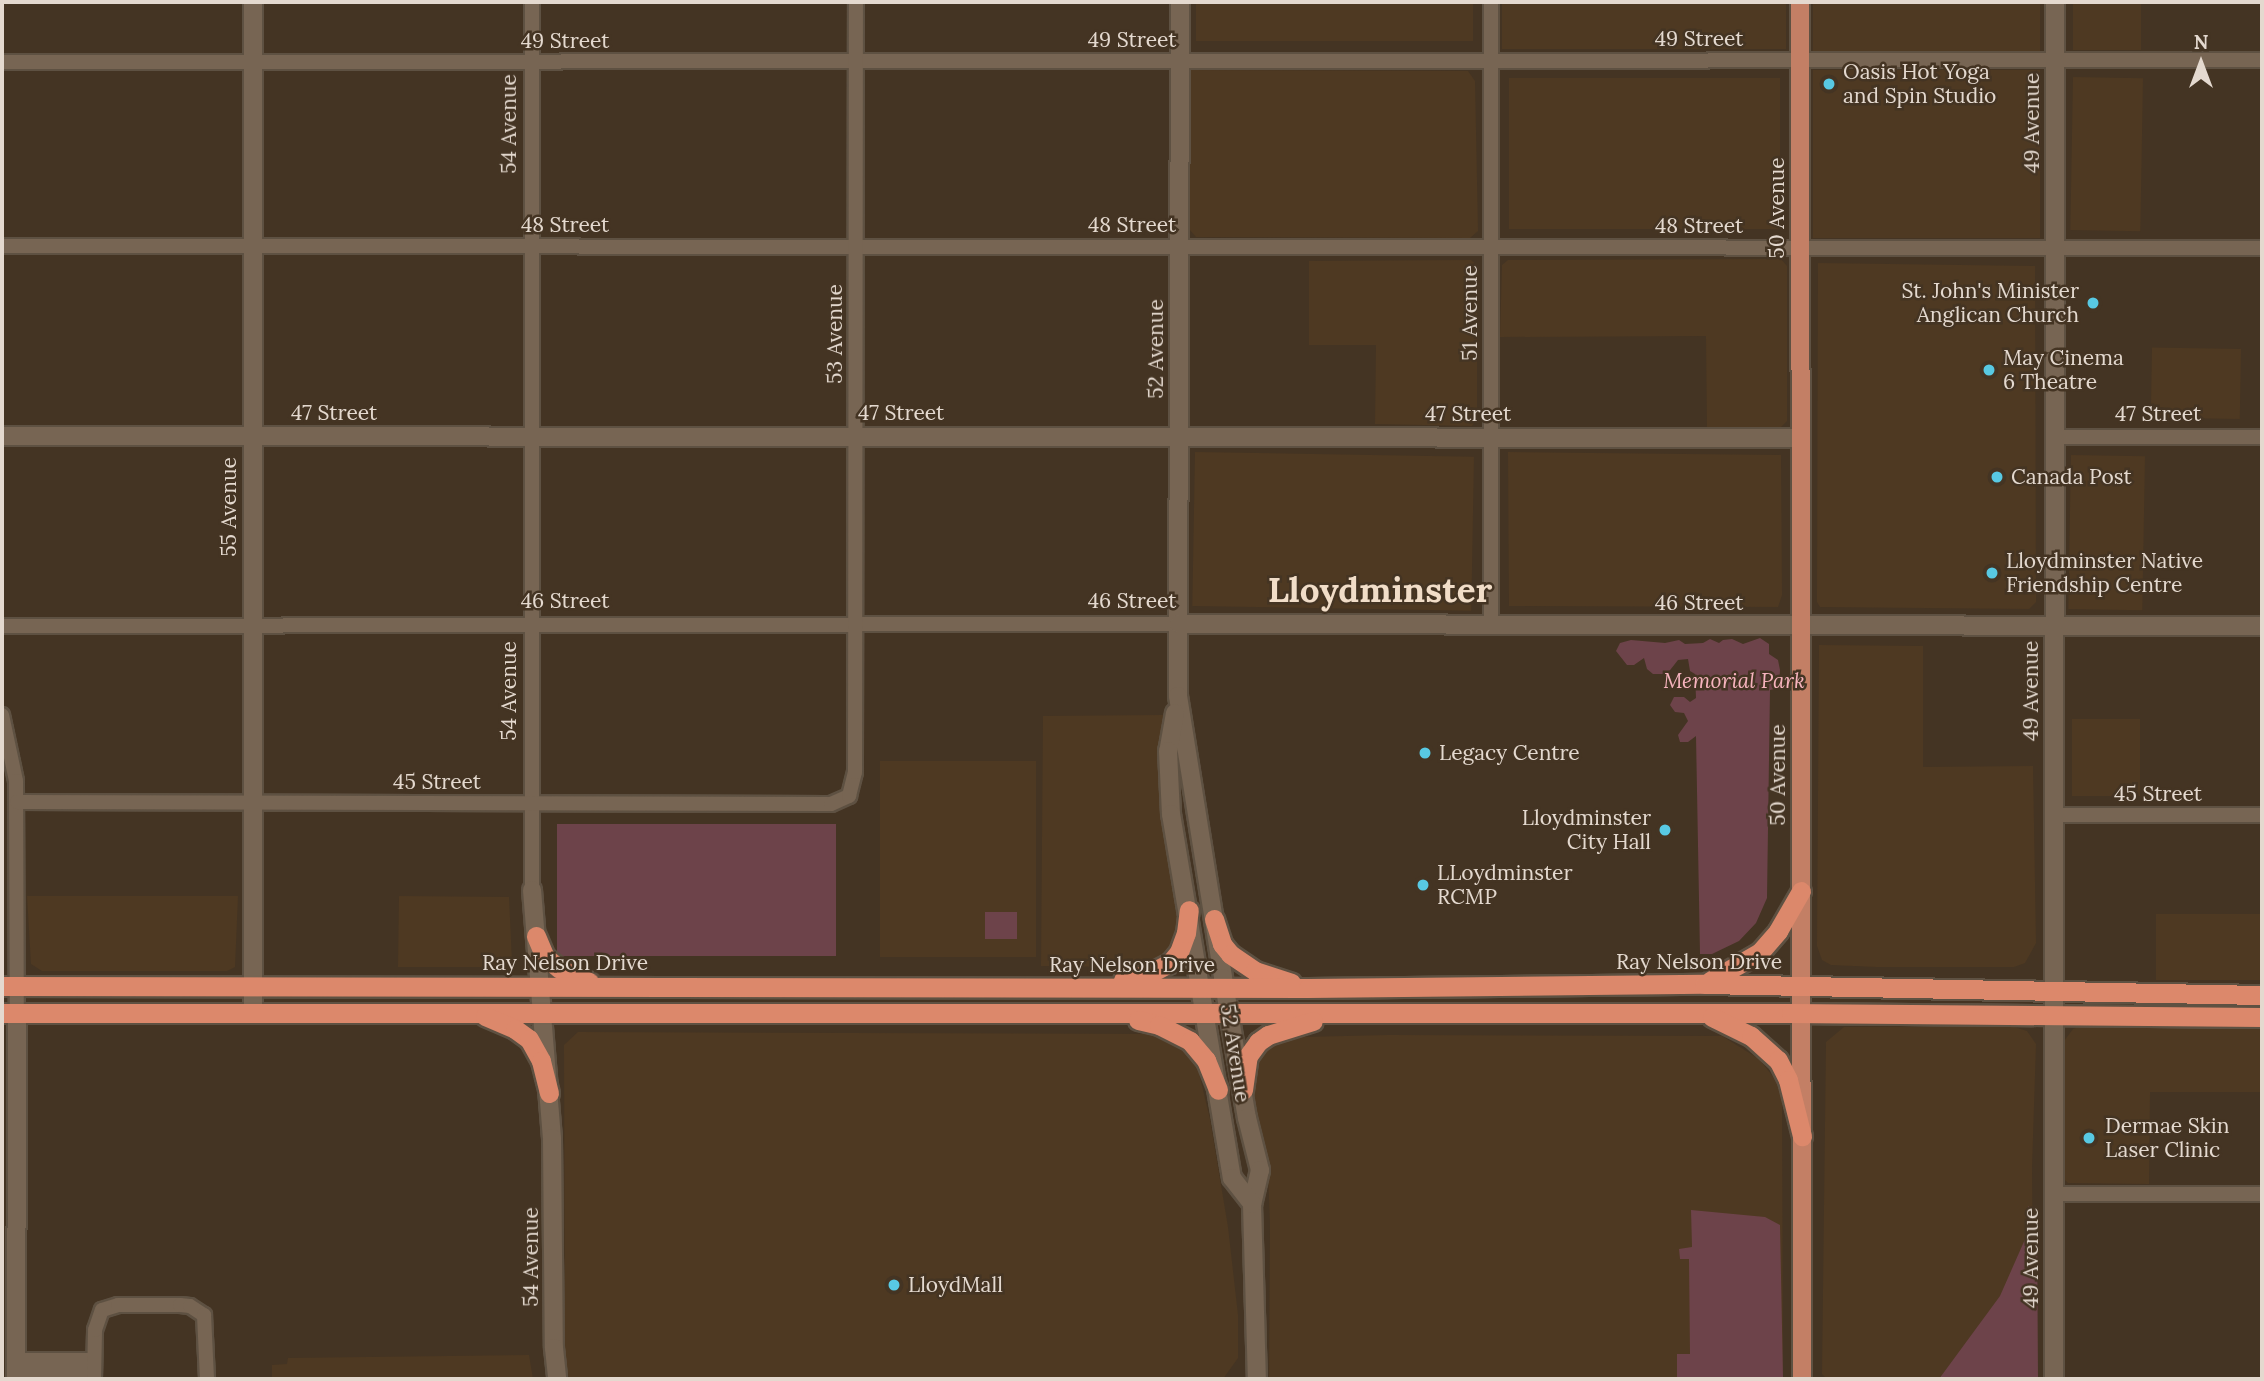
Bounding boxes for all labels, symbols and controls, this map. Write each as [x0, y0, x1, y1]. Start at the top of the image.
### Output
street label: 49 Street [1655, 26, 1743, 52]
street label: 49 Street [1088, 27, 1176, 53]
street label: 49 Street [521, 28, 609, 54]
north arrow [2166, 28, 2236, 98]
text: N [2194, 30, 2208, 54]
place label: Oasis Hot Yoga and Spin Studio [1843, 59, 1996, 109]
street label: 49 Avenue [2019, 73, 2045, 173]
street label: 54 Avenue [496, 74, 522, 174]
marker: Oasis Hot Yoga and Spin Studio [1821, 76, 1837, 92]
street label: 50 Avenue [1764, 157, 1790, 259]
street label: 48 Street [521, 212, 609, 238]
street label: 48 Street [1088, 212, 1176, 238]
street label: 48 Street [1655, 213, 1743, 239]
street label: 51 Avenue [1457, 265, 1483, 361]
place label: St. John's Minister Anglican Church [1902, 278, 2079, 328]
street label: 53 Avenue [822, 284, 848, 384]
marker: St. John's Minister Anglican Church [2085, 295, 2101, 311]
street label: 52 Avenue [1143, 299, 1169, 399]
place label: May Cinema 6 Theatre [2003, 345, 2124, 395]
marker: May Cinema 6 Theatre [1981, 362, 1997, 378]
street label: 47 Street [291, 400, 377, 426]
street label: 47 Street [858, 400, 944, 426]
street label: 47 Street [1425, 401, 1511, 427]
street label: 47 Street [2115, 401, 2201, 427]
street label: 55 Avenue [216, 457, 242, 557]
place label: Canada Post [2011, 464, 2132, 490]
marker: Canada Post [1989, 469, 2005, 485]
place label: Lloydminster Native Friendship Centre [2006, 548, 2203, 598]
marker: Lloydminster Native Friendship Centre [1984, 565, 2000, 581]
district label: Lloydminster [1268, 569, 1492, 611]
street label: 46 Street [521, 588, 609, 614]
street label: 46 Street [1088, 588, 1176, 614]
street label: 46 Street [1655, 590, 1743, 616]
street label: 54 Avenue [496, 641, 522, 741]
street label: 49 Avenue [2018, 641, 2044, 741]
park label: Memorial Park [1663, 668, 1805, 694]
street label: 50 Avenue [1765, 724, 1791, 826]
place label: Legacy Centre [1439, 740, 1580, 766]
marker: Legacy Centre [1417, 745, 1433, 761]
street label: 45 Street [393, 769, 481, 795]
street label: 45 Street [2114, 781, 2202, 807]
place label: Lloydminster City Hall [1522, 805, 1651, 855]
marker: Lloydminster City Hall [1657, 822, 1673, 838]
place label: LLoydminster RCMP [1437, 860, 1573, 910]
marker: LLoydminster RCMP [1415, 877, 1431, 893]
street label: Ray Nelson Drive [1616, 949, 1782, 975]
street label: Ray Nelson Drive [482, 950, 648, 976]
street label: Ray Nelson Drive [1049, 952, 1215, 978]
street label: 52 Avenue [1215, 1002, 1255, 1104]
place label: Dermae Skin Laser Clinic [2105, 1113, 2229, 1163]
marker: Dermae Skin Laser Clinic [2079, 1128, 2099, 1148]
street label: 54 Avenue [518, 1207, 544, 1307]
street label: 49 Avenue [2018, 1208, 2044, 1308]
place label: LloydMall [908, 1272, 1003, 1298]
marker: LloydMall [886, 1277, 902, 1293]

